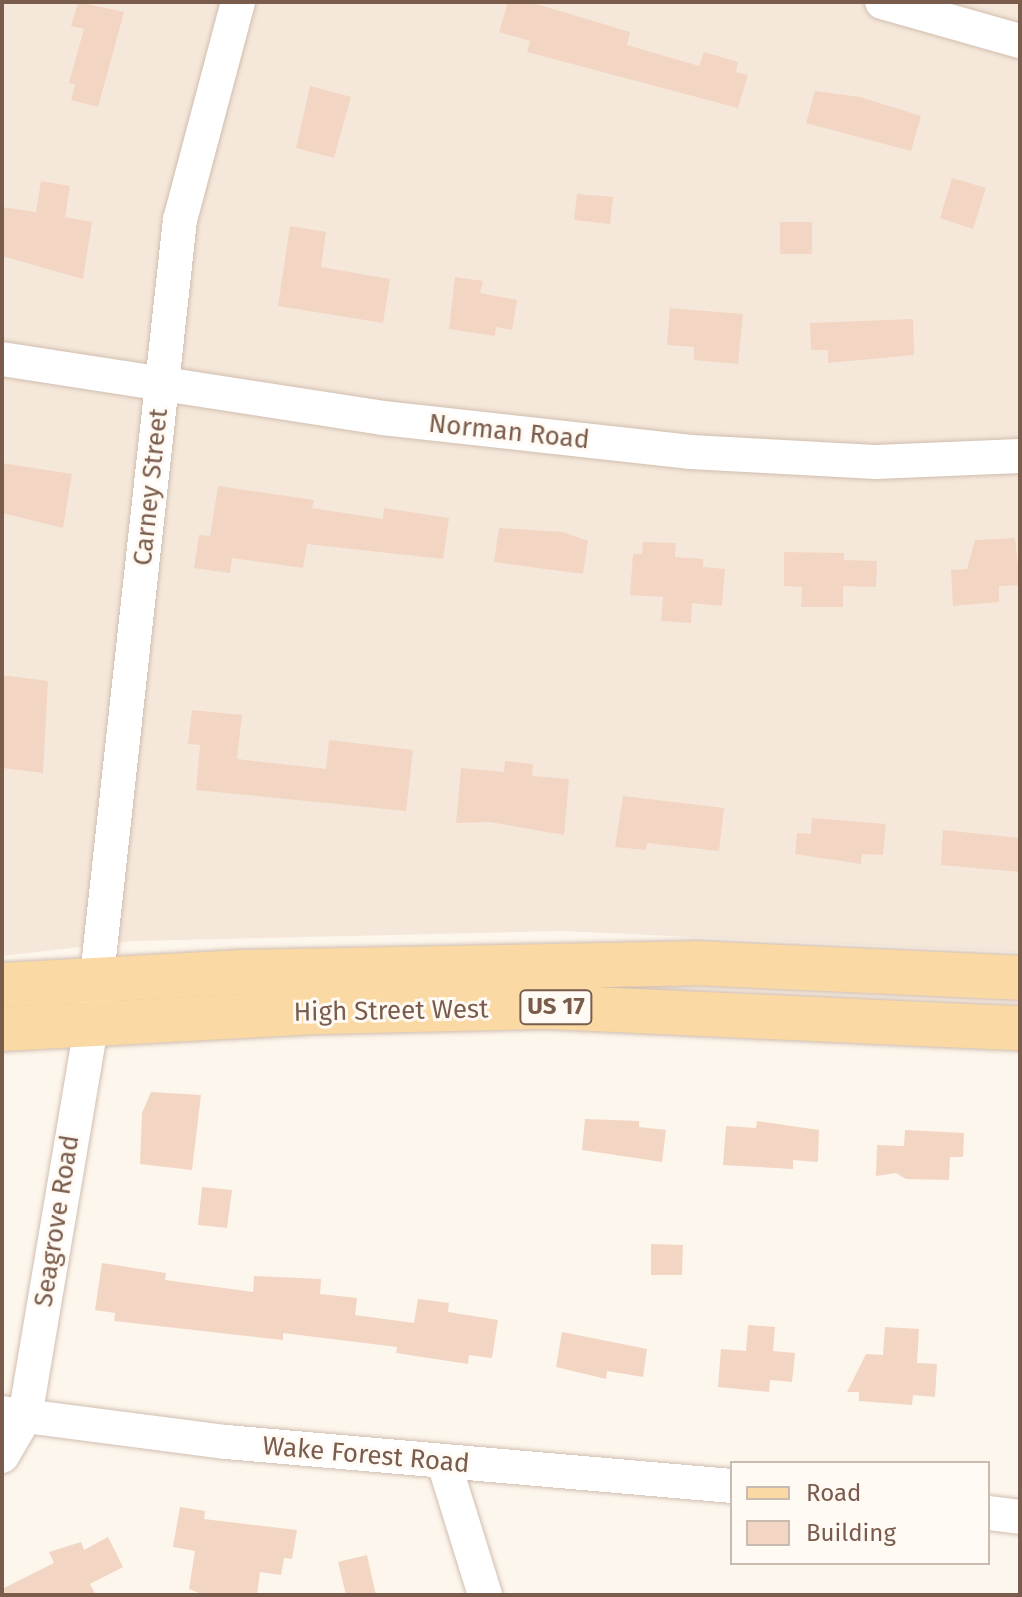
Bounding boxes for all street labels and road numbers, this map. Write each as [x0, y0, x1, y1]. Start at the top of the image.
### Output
street label: Carney Street [127, 407, 175, 567]
street label: Norman Road [427, 408, 591, 456]
road number: US 17 [518, 987, 594, 1027]
street label: High Street West [293, 994, 489, 1028]
street label: Seagrove Road [28, 1133, 86, 1309]
street label: Wake Forest Road [261, 1430, 471, 1480]

